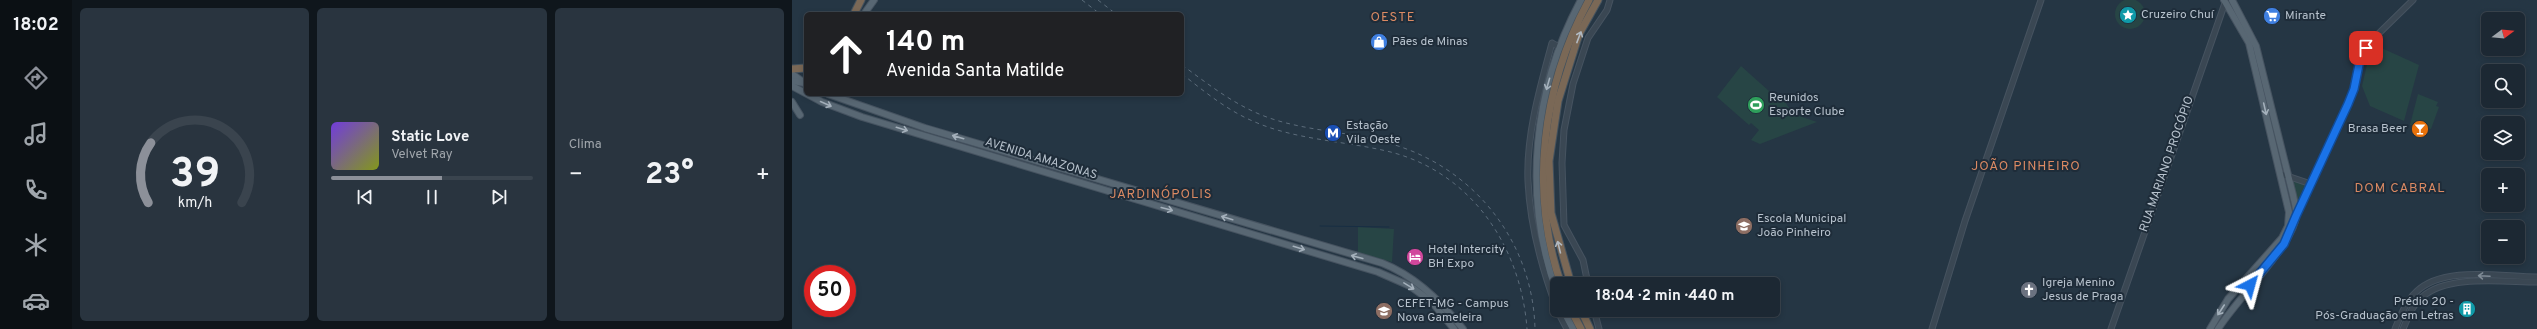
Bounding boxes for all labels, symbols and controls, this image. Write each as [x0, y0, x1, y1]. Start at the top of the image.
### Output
place icon: Cruzeiro Chuí [2118, 5, 2138, 25]
supermarket icon: Mirante [2262, 6, 2282, 26]
place label: Cruzeiro Chuí [2141, 7, 2215, 23]
place label: Mirante [2285, 8, 2326, 24]
district label: OESTE [1371, 10, 1415, 26]
north arrow [2481, 12, 2525, 56]
map controls [2481, 12, 2525, 264]
text: 18:02 [13, 14, 59, 37]
text: 140 m [886, 25, 965, 61]
icon: ahead [820, 28, 872, 80]
pin [2349, 31, 2383, 65]
shop icon: Pães de Minas [1369, 32, 1389, 52]
one-way arrow [1575, 32, 1583, 44]
place label: Pães de Minas [1392, 34, 1468, 50]
icon: arrive [2355, 37, 2377, 59]
text: Avenida Santa Matilde [886, 60, 1064, 83]
icon: directions [22, 64, 50, 92]
button: search [2481, 64, 2525, 108]
one-way arrow [1544, 77, 1551, 90]
place label: Reunidos Esporte Clube [1769, 90, 1845, 120]
street label: RUA MARIANO PROCÓPIO [2136, 94, 2198, 234]
sports icon: Reunidos Esporte Clube [1746, 95, 1766, 115]
one-way arrow [820, 101, 832, 108]
one-way arrow [2262, 102, 2270, 115]
button: layers [2481, 116, 2525, 160]
place label: Estação Vila Oeste [1346, 118, 1401, 148]
bar icon: Brasa Beer [2410, 119, 2430, 139]
icon: music [22, 120, 50, 148]
place label: Brasa Beer [2348, 121, 2407, 137]
metro station icon: Estação Vila Oeste [1323, 123, 1343, 143]
one-way arrow [896, 126, 909, 133]
text: Static Love [391, 128, 469, 147]
one-way arrow [952, 133, 965, 140]
street label: AVENIDA AMAZONAS [983, 134, 1099, 184]
text: Clima [569, 137, 602, 153]
text: Velvet Ray [391, 147, 453, 163]
text: 39 [169, 148, 220, 201]
text: 23° [645, 157, 694, 194]
district label: JOÃO PINHEIRO [1971, 158, 2081, 175]
text: − [569, 162, 583, 189]
text: + [756, 162, 770, 189]
button: + [2481, 168, 2525, 212]
icon: phone [22, 176, 50, 204]
district label: DOM CABRAL [2354, 181, 2446, 197]
district label: JARDINÓPOLIS [1109, 185, 1213, 203]
icon: previous [354, 186, 376, 208]
icon: pause [421, 186, 443, 208]
icon: next [488, 186, 510, 208]
text: km/h [177, 193, 212, 211]
one-way arrow [1160, 206, 1173, 213]
place label: Escola Municipal João Pinheiro [1757, 211, 1846, 241]
one-way arrow [1220, 214, 1233, 221]
school or university icon: Escola Municipal João Pinheiro [1734, 216, 1754, 236]
button: − [2481, 220, 2525, 264]
icon: climate [22, 231, 50, 259]
one-way arrow [1555, 241, 1563, 254]
place label: Hotel Intercity BH Expo [1428, 242, 1505, 272]
one-way arrow [1292, 245, 1305, 252]
hotel icon: Hotel Intercity BH Expo [1405, 247, 1425, 267]
one-way arrow [1351, 252, 1364, 260]
position arrow [2229, 264, 2271, 306]
speed limit sign: 50 [804, 265, 856, 317]
one-way arrow [2478, 272, 2491, 279]
place label: Igreja Menino Jesus de Praga [2042, 275, 2123, 305]
church icon: Igreja Menino Jesus de Praga [2019, 280, 2039, 300]
one-way arrow [1403, 283, 1415, 291]
icon: car [22, 287, 50, 315]
text: 18:04 · 2 min · 440 m [1596, 287, 1734, 306]
place label: Prédio 20 - Pós-Graduação em Letras [2315, 294, 2454, 324]
place label: CEFET-MG - Campus Nova Gameleira [1397, 296, 1509, 326]
building icon: Prédio 20 - Pós-Graduação em Letras [2457, 299, 2477, 319]
school or university icon: CEFET-MG - Campus Nova Gameleira [1374, 301, 1394, 321]
one-way arrow [2217, 304, 2225, 315]

